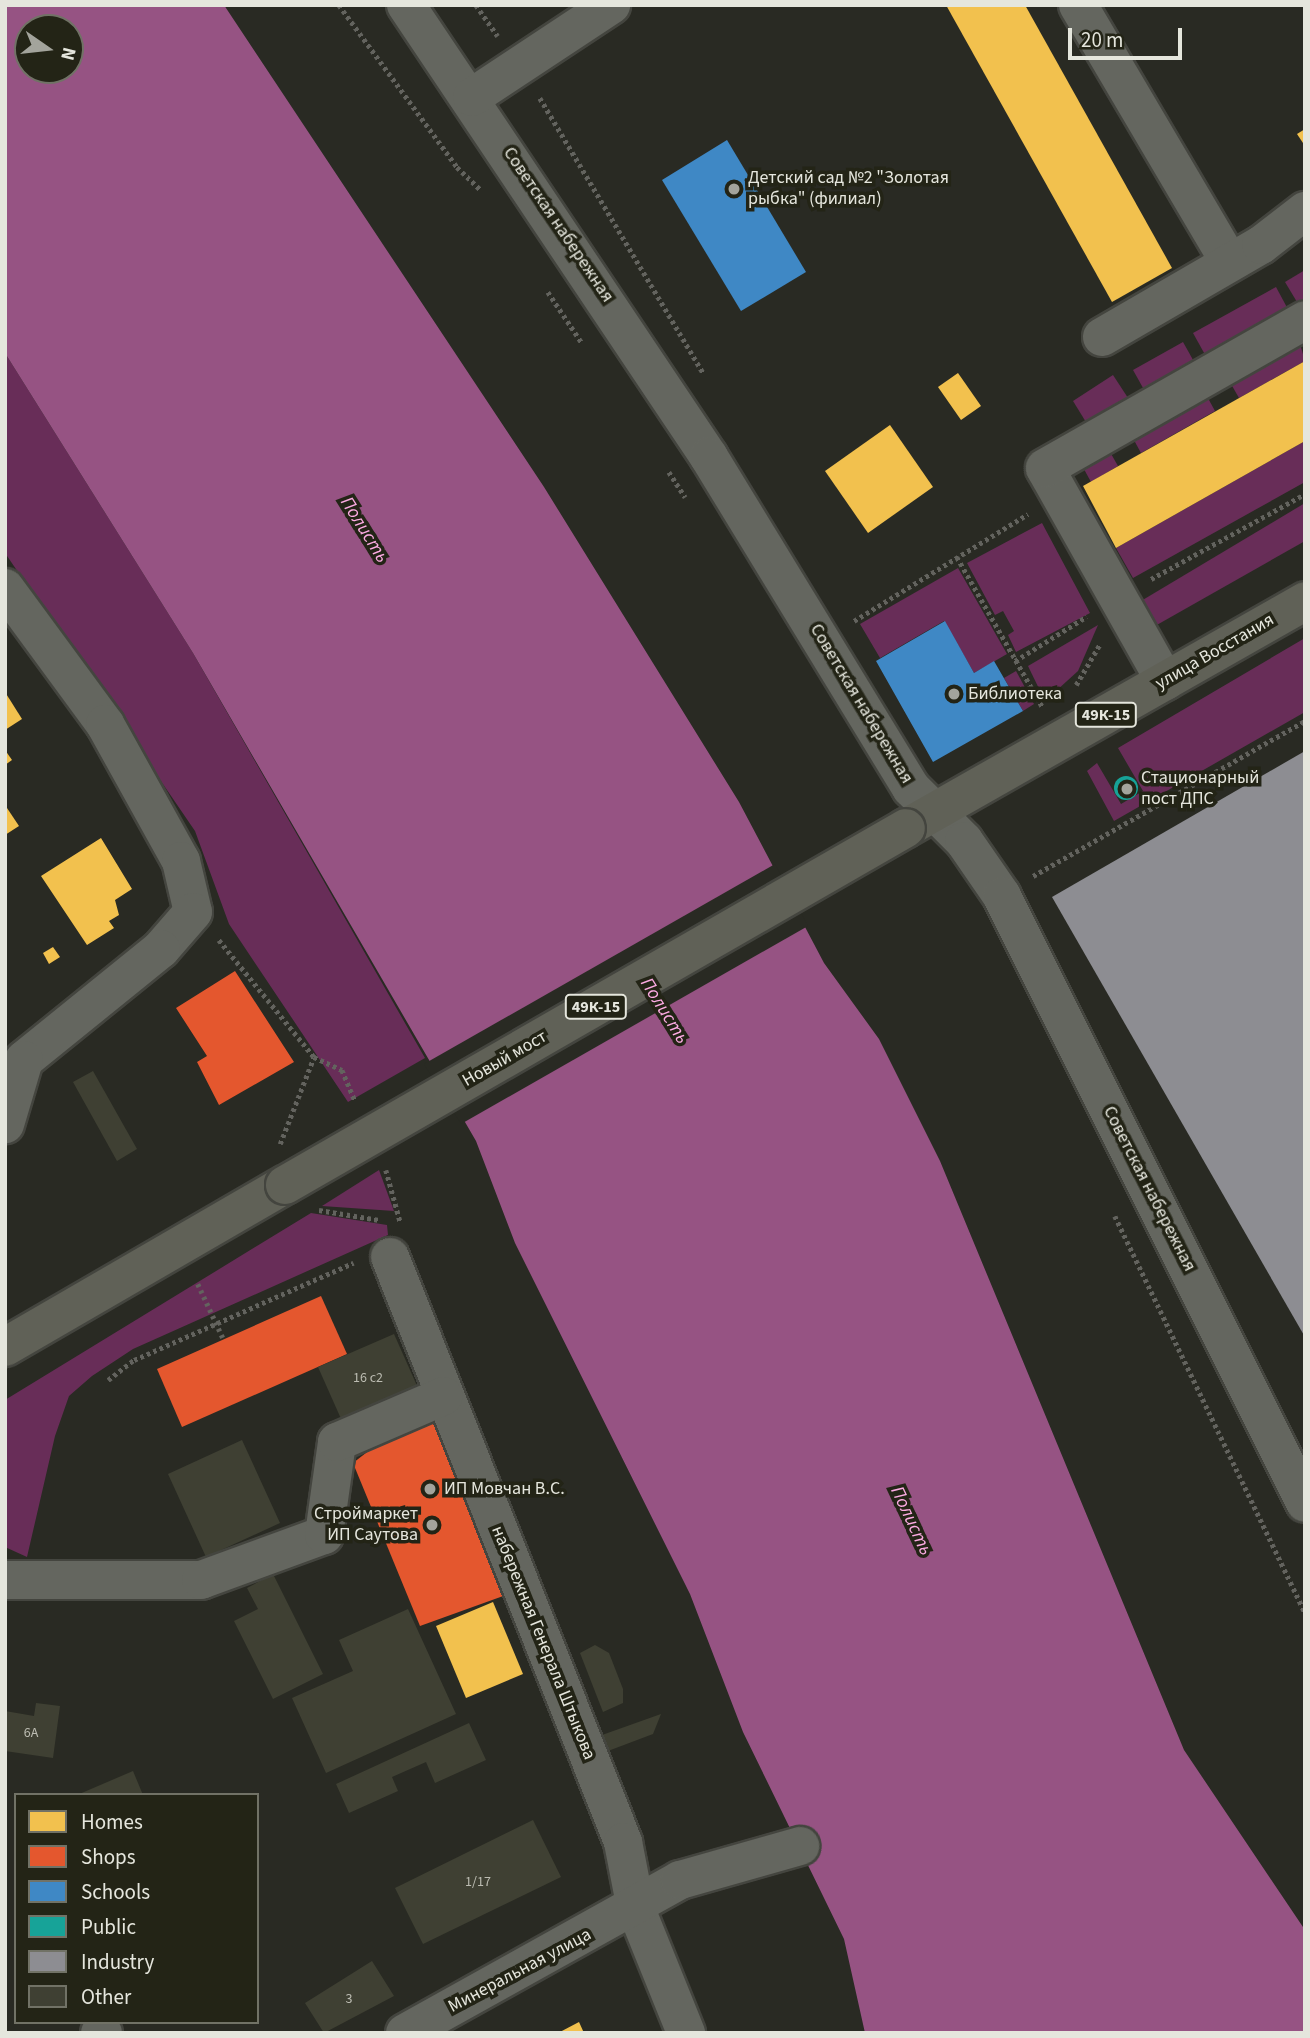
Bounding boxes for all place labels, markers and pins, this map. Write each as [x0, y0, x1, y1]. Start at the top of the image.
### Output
place label: Детский сад №2 "Золотая рыбка" (филиал) [748, 168, 949, 210]
marker: Детский сад №2 "Золотая рыбка" (филиал) [726, 181, 742, 197]
place label: Библиотека [968, 683, 1062, 705]
marker: Библиотека [946, 686, 962, 702]
place label: Стационарный пост ДПС [1141, 768, 1259, 810]
marker: Стационарный пост ДПС [1119, 781, 1135, 797]
place label: ИП Мовчан В.С. [444, 1478, 565, 1500]
marker: ИП Мовчан В.С. [422, 1481, 438, 1497]
place label: Строймаркет ИП Саутова [314, 1504, 418, 1546]
marker: Строймаркет ИП Саутова [424, 1517, 440, 1533]

